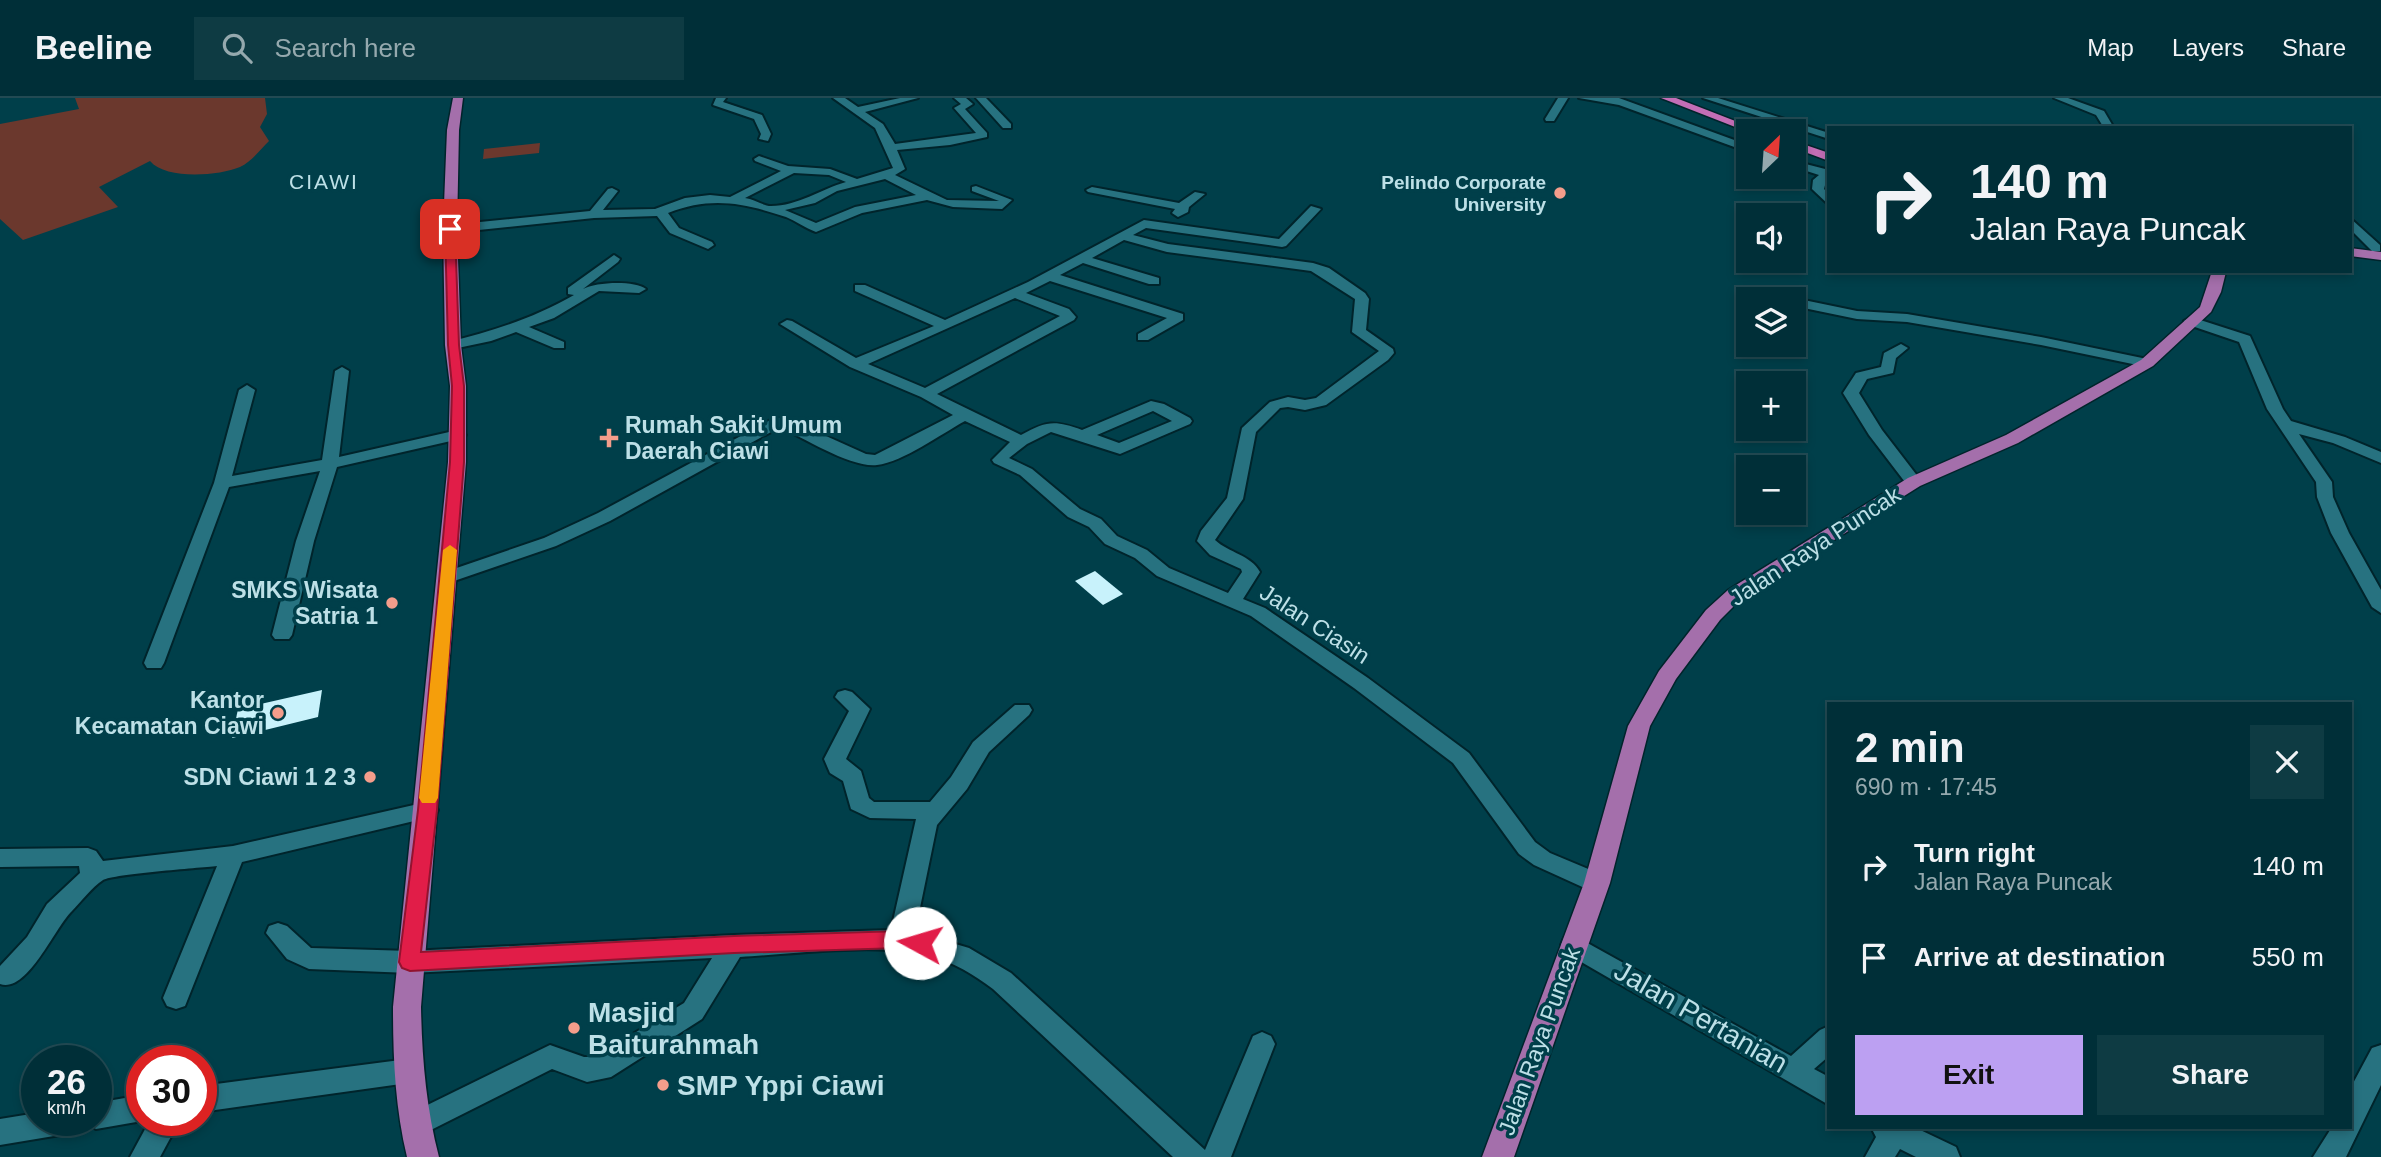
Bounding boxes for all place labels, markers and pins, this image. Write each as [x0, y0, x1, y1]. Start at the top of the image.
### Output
place label: Pelindo Corporate University [1381, 172, 1546, 215]
marker: Pelindo Corporate University [1552, 185, 1568, 201]
pin [420, 199, 480, 259]
place label: Rumah Sakit Umum Daerah Ciawi [625, 412, 842, 464]
marker: Rumah Sakit Umum Daerah Ciawi [599, 428, 619, 448]
place label: SMKS Wisata Satria 1 [231, 577, 378, 629]
marker: SMKS Wisata Satria 1 [384, 595, 400, 611]
place label: Kantor Kecamatan Ciawi [75, 687, 264, 739]
marker: Kantor Kecamatan Ciawi [270, 705, 286, 721]
place label: SDN Ciawi 1 2 3 [183, 764, 356, 790]
marker: SDN Ciawi 1 2 3 [362, 769, 378, 785]
place label: Masjid Baiturahmah [588, 997, 759, 1060]
marker: Masjid Baiturahmah [566, 1020, 582, 1036]
place label: SMP Yppi Ciawi [677, 1070, 884, 1101]
marker: SMP Yppi Ciawi [655, 1077, 671, 1093]

